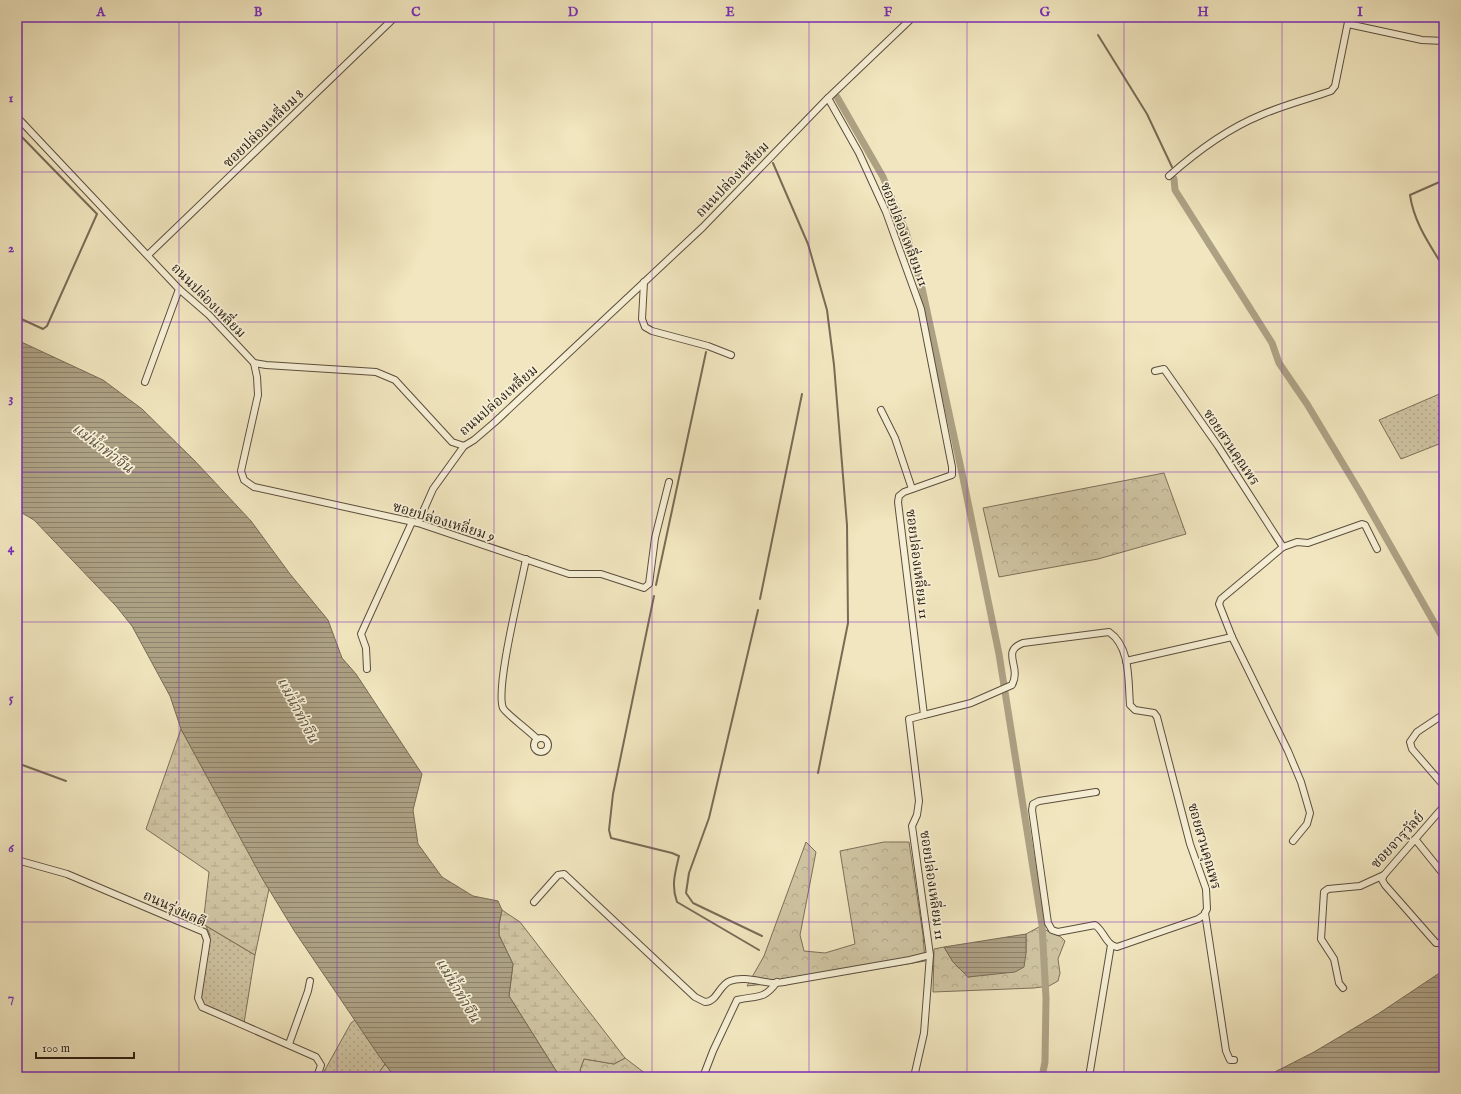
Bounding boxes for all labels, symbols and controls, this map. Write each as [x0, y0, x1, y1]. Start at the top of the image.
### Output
text: A [96, 4, 107, 21]
text: B [254, 4, 263, 21]
text: C [411, 4, 421, 21]
text: D [568, 4, 579, 21]
text: E [725, 4, 735, 21]
text: F [884, 4, 893, 21]
text: G [1040, 4, 1051, 21]
text: H [1197, 4, 1209, 21]
text: I [1357, 4, 1363, 21]
street label: ซอยปล่องเหลี่ยม 8 [218, 84, 308, 172]
text: 1 [9, 90, 14, 107]
street label: ถนนปล่องเหลี่ยม [690, 136, 774, 222]
street label: ซอยปล่องเหลี่ยม 11 [876, 179, 934, 289]
text: 2 [8, 240, 14, 257]
street label: ถนนปล่องเหลี่ยม [167, 258, 251, 342]
street label: ถนนปล่องเหลี่ยม [454, 360, 542, 440]
text: 3 [9, 390, 14, 407]
street label: ซอยสวนคุณพร [1199, 406, 1263, 489]
water label: แม่น้ำท่าจีน [68, 418, 138, 478]
street label: ซอยปล่องเหลี่ยม 9 [390, 496, 498, 546]
street label: ซอยปล่องเหลี่ยม 11 [901, 508, 935, 620]
text: 4 [8, 540, 15, 557]
water label: แม่น้ำท่าจีน [272, 673, 325, 747]
text: 5 [9, 690, 14, 707]
street label: ซอยสวนคุณพร [1183, 801, 1225, 892]
street label: ซอยจารุวัลย์ [1366, 808, 1429, 873]
street label: ซอยปล่องเหลี่ยม 11 [915, 829, 951, 941]
text: 6 [8, 840, 14, 857]
street label: ถนนรุ่งผลดี [140, 886, 209, 931]
water label: แม่น้ำท่าจีน [431, 954, 486, 1026]
text: 7 [8, 990, 14, 1007]
scale bar [36, 1034, 134, 1060]
text: 100 m [42, 1041, 70, 1056]

